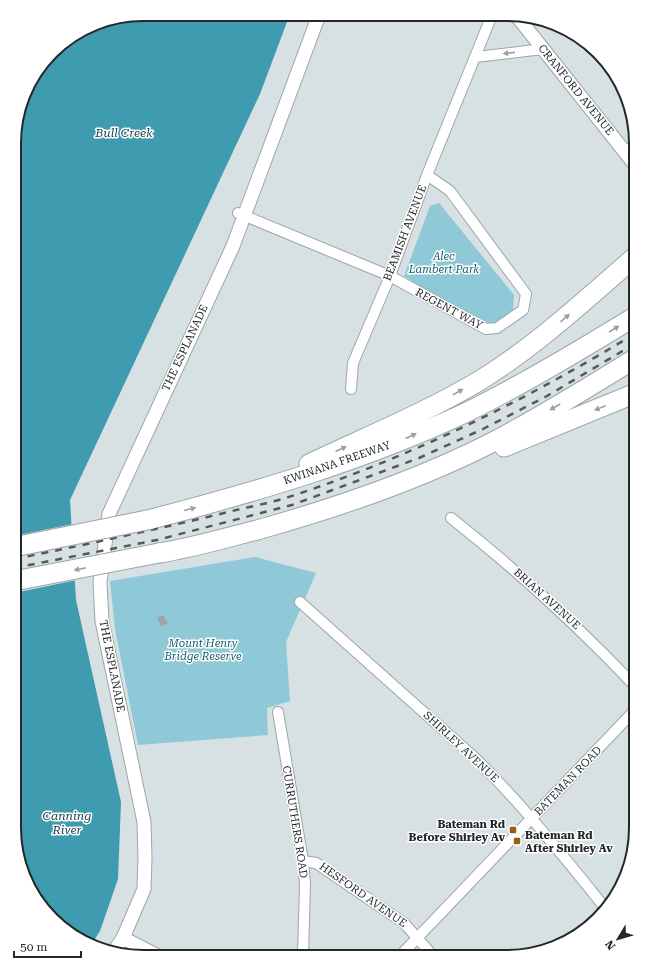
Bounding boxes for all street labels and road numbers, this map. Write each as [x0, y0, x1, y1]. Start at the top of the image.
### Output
street label: CRANFORD AVENUE [535, 42, 617, 138]
street label: BEAMISH AVENUE [381, 183, 429, 283]
street label: REGENT WAY [413, 286, 485, 332]
street label: THE ESPLANADE [159, 303, 211, 393]
street label: KWINANA FREEWAY [282, 438, 393, 487]
street label: BRIAN AVENUE [511, 566, 583, 632]
street label: THE ESPLANADE [97, 619, 127, 713]
street label: SHIRLEY AVENUE [421, 709, 501, 785]
street label: BATEMAN ROAD [532, 744, 604, 818]
street label: CURRUTHERS ROAD [280, 765, 310, 879]
street label: HESFORD AVENUE [317, 860, 409, 930]

